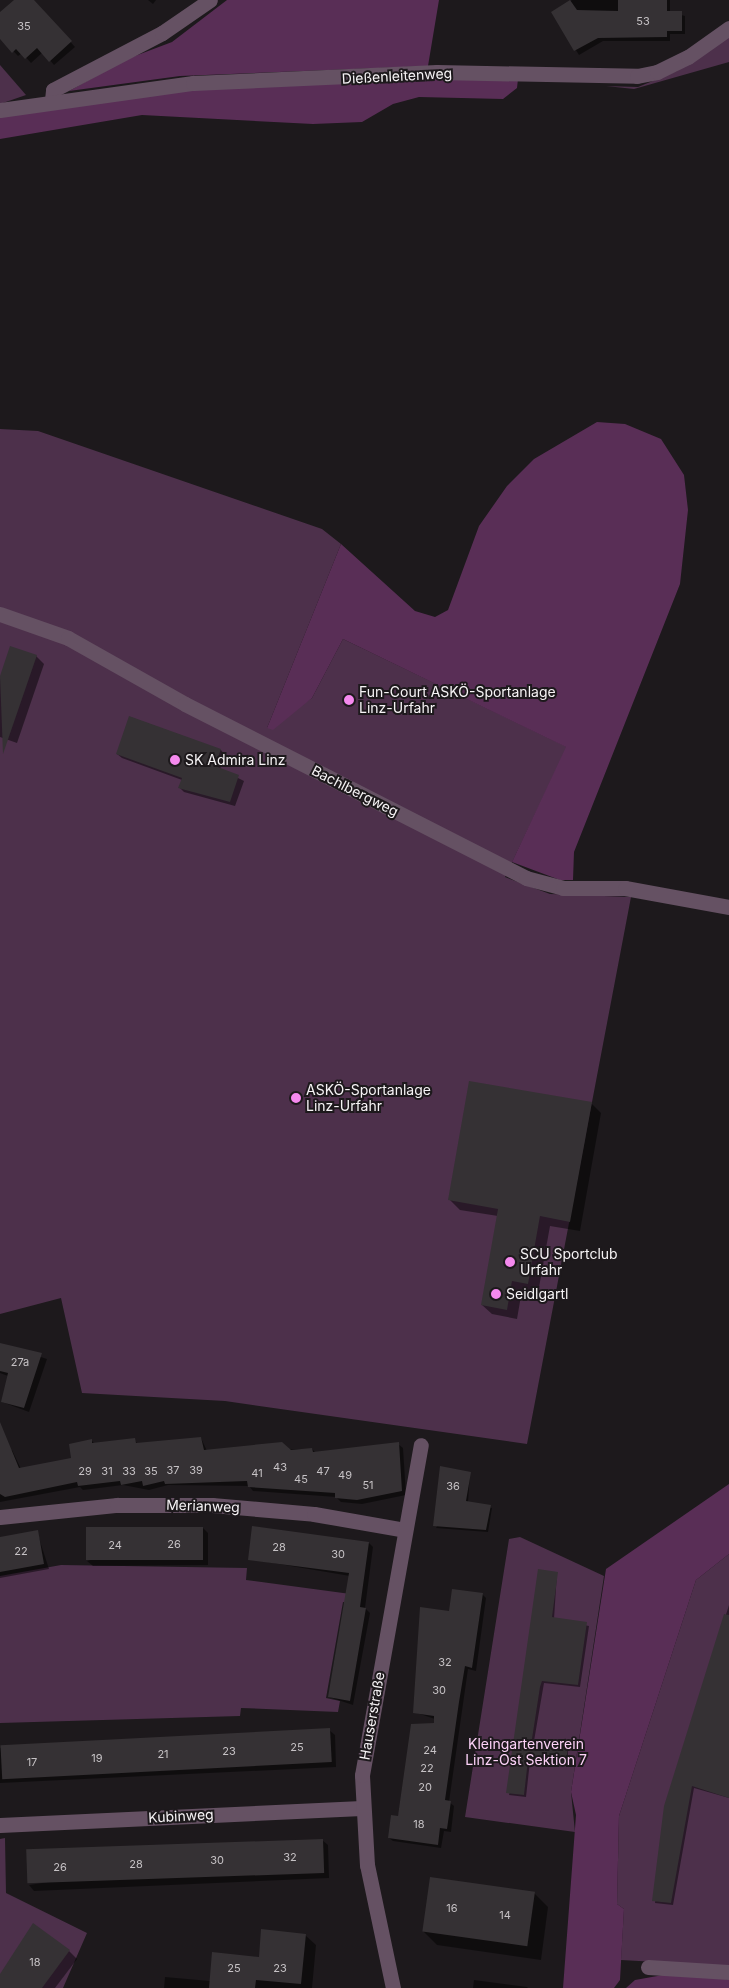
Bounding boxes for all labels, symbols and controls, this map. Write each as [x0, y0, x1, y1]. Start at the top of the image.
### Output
house number: 53 [636, 14, 650, 28]
house number: 35 [17, 19, 31, 33]
street label: Dießenleitenweg [341, 65, 453, 87]
place label: Fun-Court ASKÖ-Sportanlage Linz-Urfahr [359, 684, 556, 716]
marker: Fun-Court ASKÖ-Sportanlage Linz-Urfahr [343, 694, 355, 706]
place label: SK Admira Linz [185, 752, 286, 768]
marker: SK Admira Linz [169, 754, 181, 766]
street label: Bachlbergweg [309, 762, 401, 820]
place label: ASKÖ-Sportanlage Linz-Urfahr [306, 1082, 431, 1114]
marker: ASKÖ-Sportanlage Linz-Urfahr [290, 1092, 302, 1104]
place label: SCU Sportclub Urfahr [520, 1246, 618, 1278]
marker: SCU Sportclub Urfahr [504, 1256, 516, 1268]
place label: Seidlgartl [506, 1286, 568, 1302]
marker: Seidlgartl [490, 1288, 502, 1300]
house number: 27a [11, 1355, 29, 1369]
house number: 43 [273, 1460, 287, 1474]
house number: 37 [166, 1463, 180, 1477]
house number: 39 [189, 1463, 203, 1477]
house number: 29 [78, 1464, 92, 1478]
house number: 31 [101, 1464, 113, 1478]
house number: 33 [122, 1464, 136, 1478]
house number: 35 [144, 1464, 158, 1478]
house number: 47 [316, 1464, 330, 1478]
house number: 41 [251, 1466, 263, 1480]
house number: 49 [338, 1468, 352, 1482]
house number: 45 [294, 1472, 308, 1486]
house number: 51 [362, 1478, 374, 1492]
house number: 36 [446, 1479, 460, 1493]
street label: Merianweg [166, 1496, 240, 1516]
house number: 26 [167, 1537, 181, 1551]
house number: 24 [108, 1538, 122, 1552]
house number: 28 [272, 1540, 286, 1554]
house number: 22 [14, 1544, 28, 1558]
house number: 30 [331, 1547, 345, 1561]
house number: 32 [438, 1655, 452, 1669]
street label: Hauserstraße [356, 1671, 388, 1761]
house number: 30 [432, 1683, 446, 1697]
park label: Kleingartenverein Linz-Ost Sektion 7 [465, 1736, 587, 1768]
house number: 25 [290, 1740, 304, 1754]
house number: 24 [423, 1743, 437, 1757]
house number: 23 [222, 1744, 236, 1758]
house number: 21 [157, 1747, 169, 1761]
house number: 19 [91, 1751, 103, 1765]
house number: 17 [27, 1755, 37, 1769]
house number: 22 [420, 1761, 434, 1775]
house number: 20 [418, 1780, 432, 1794]
street label: Kubinweg [148, 1806, 214, 1826]
house number: 18 [413, 1817, 425, 1831]
house number: 32 [283, 1850, 297, 1864]
house number: 30 [210, 1853, 224, 1867]
house number: 28 [129, 1857, 143, 1871]
house number: 26 [53, 1860, 67, 1874]
house number: 16 [446, 1901, 458, 1915]
house number: 14 [499, 1908, 511, 1922]
house number: 18 [29, 1955, 41, 1969]
house number: 25 [227, 1961, 241, 1975]
house number: 23 [273, 1961, 287, 1975]

